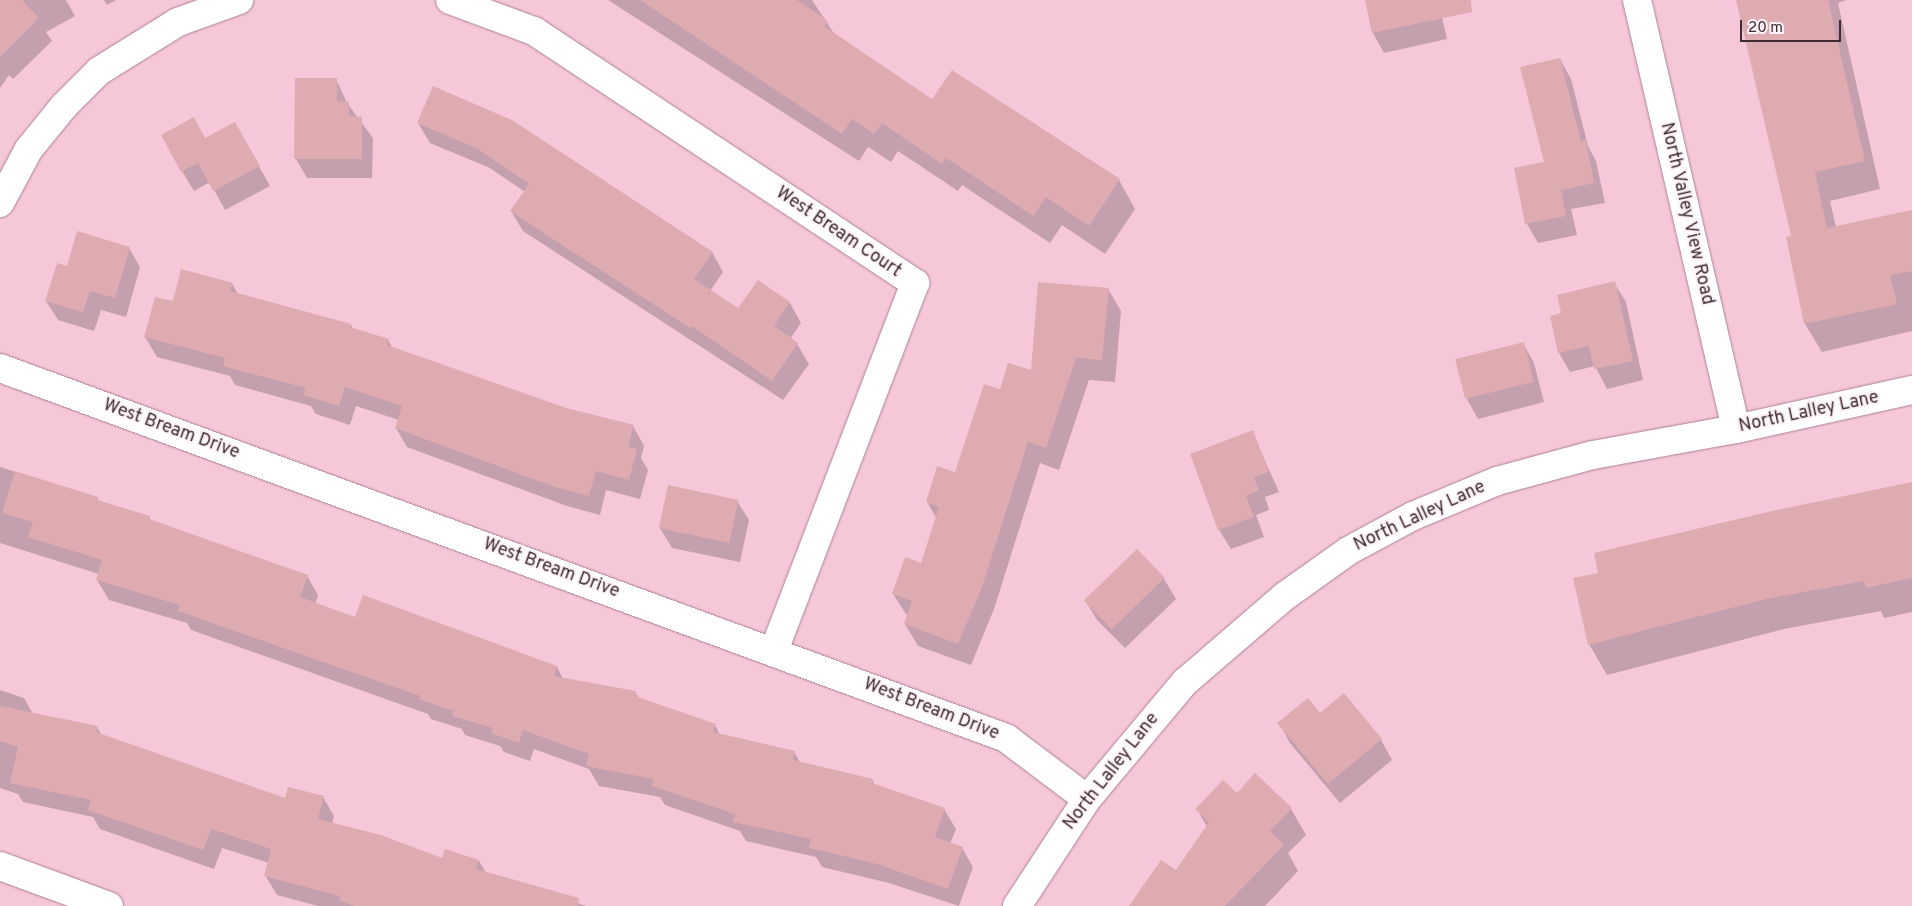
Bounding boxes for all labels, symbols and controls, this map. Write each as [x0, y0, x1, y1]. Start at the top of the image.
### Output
scale bar [1742, 10, 1843, 42]
text: 20 m [1748, 19, 1783, 38]
street label: North Valley View Road [1654, 120, 1718, 308]
street label: West Bream Court [771, 183, 905, 283]
street label: North Lalley Lane [1737, 388, 1881, 438]
street label: West Bream Drive [100, 395, 242, 465]
street label: North Lalley Lane [1351, 477, 1489, 557]
street label: West Bream Drive [480, 534, 622, 604]
street label: West Bream Drive [860, 674, 1002, 746]
street label: North Lalley Lane [1060, 709, 1164, 835]

